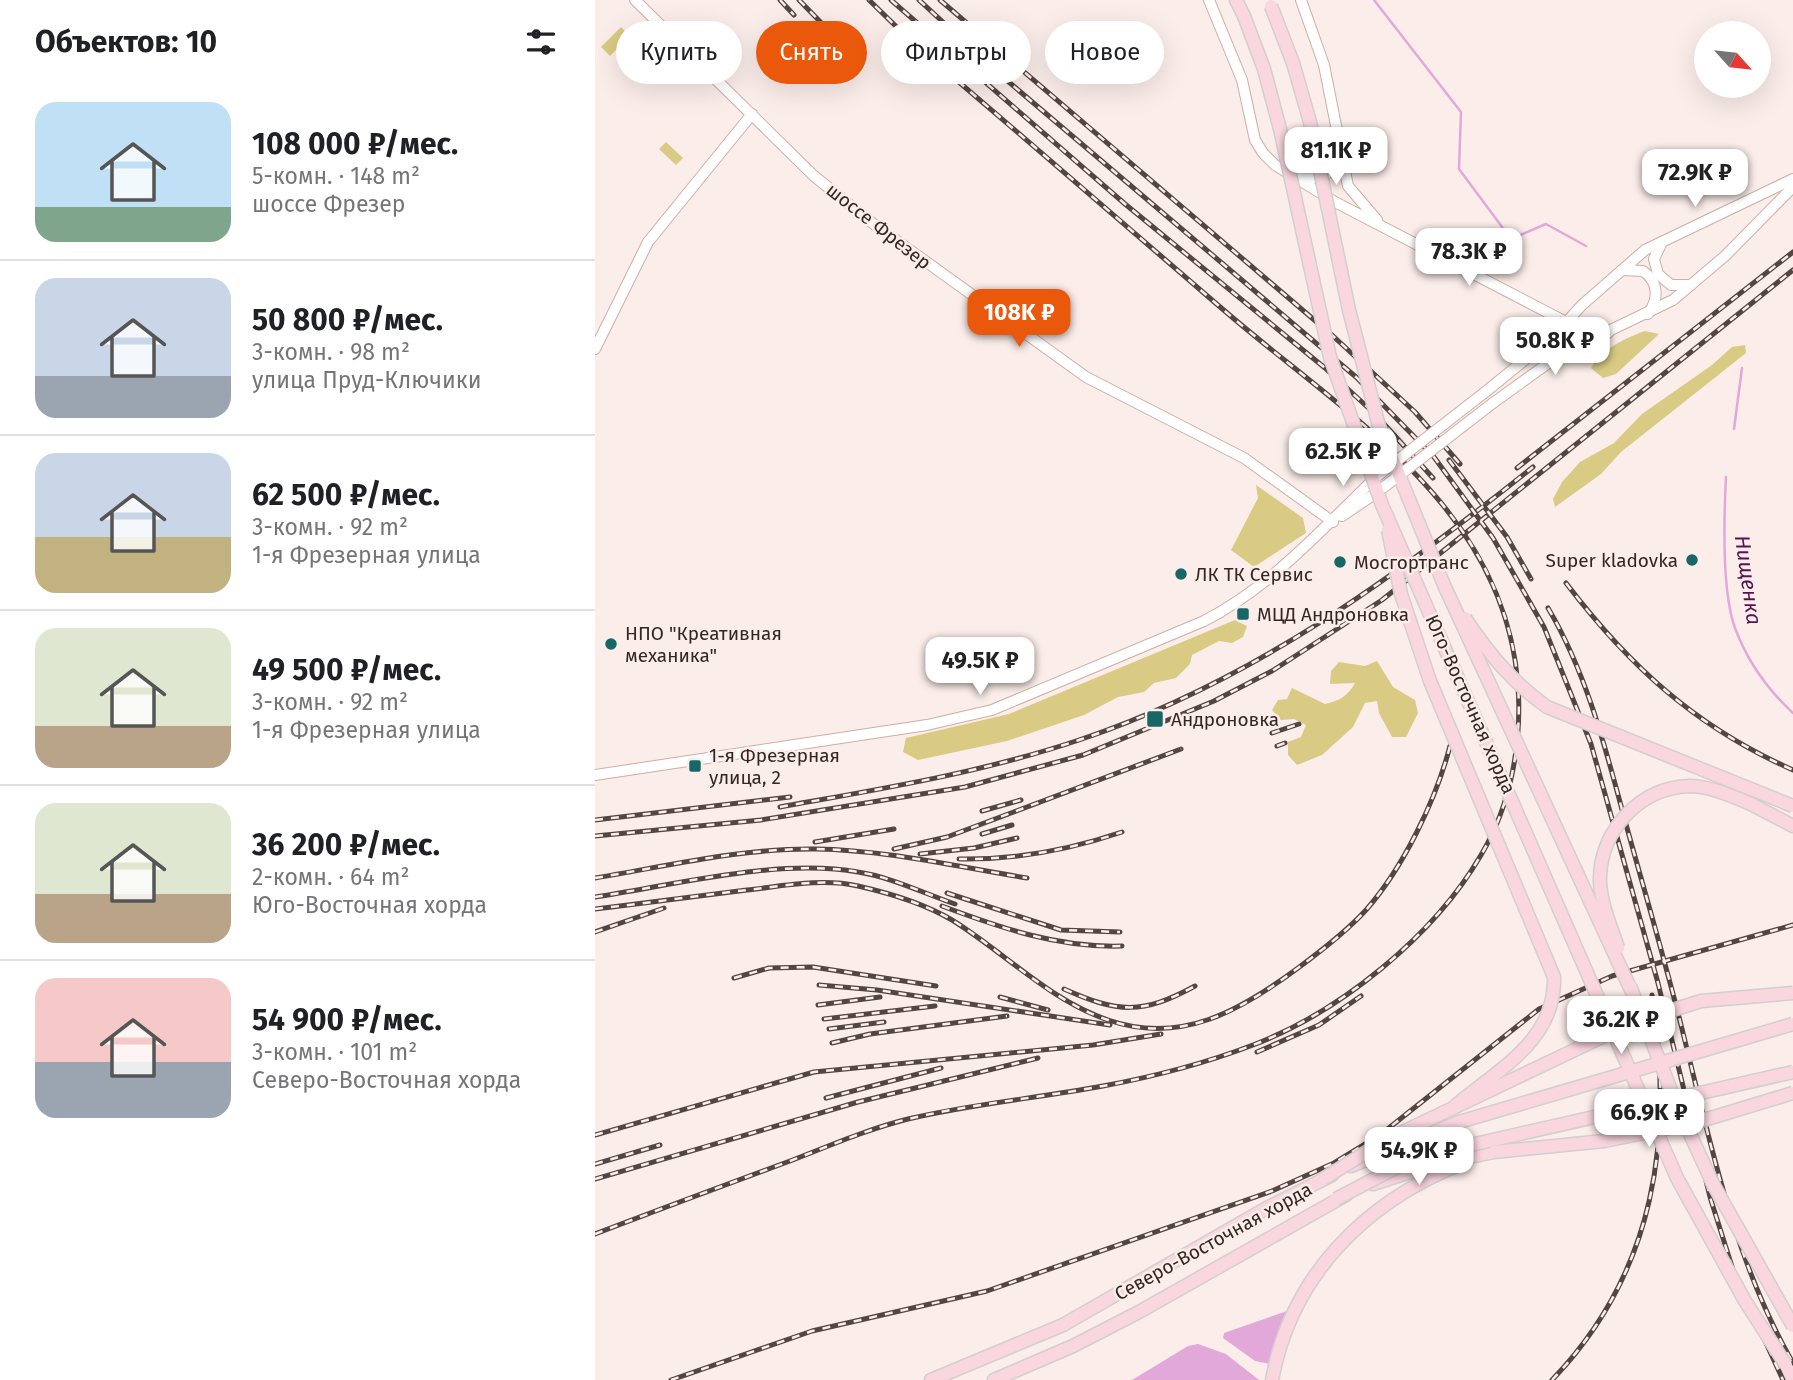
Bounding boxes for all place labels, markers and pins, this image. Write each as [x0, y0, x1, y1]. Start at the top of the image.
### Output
pin: 81.1K ₽ [1271, 128, 1401, 187]
pin: 72.9K ₽ [1630, 150, 1760, 209]
pin: 78.3K ₽ [1404, 229, 1534, 288]
pin: 108K ₽ [962, 290, 1076, 349]
pin: 50.8K ₽ [1490, 318, 1620, 377]
pin: 62.5K ₽ [1278, 428, 1408, 488]
place label: Super kladovka [1546, 549, 1678, 572]
place label: Мосгортранс [1354, 551, 1469, 574]
marker: Super kladovka [1684, 552, 1700, 568]
marker: Мосгортранс [1332, 554, 1348, 570]
place label: ЛК ТК Сервис [1195, 563, 1313, 586]
marker: ЛК ТК Сервис [1173, 566, 1189, 582]
place label: МЦД Андроновка [1257, 603, 1409, 626]
marker: МЦД Андроновка [1235, 606, 1251, 622]
place label: НПО "Креативная механика" [625, 622, 782, 667]
marker: НПО "Креативная механика" [603, 636, 619, 652]
pin: 49.5K ₽ [915, 638, 1045, 697]
place label: Андроновка [1171, 708, 1279, 731]
marker: Андроновка [1145, 709, 1165, 729]
place label: 1-я Фрезерная улица, 2 [709, 744, 840, 789]
marker: 1-я Фрезерная улица, 2 [687, 758, 703, 774]
pin: 36.2K ₽ [1556, 996, 1686, 1056]
pin: 66.9K ₽ [1584, 1090, 1714, 1149]
pin: 54.9K ₽ [1354, 1128, 1484, 1187]

